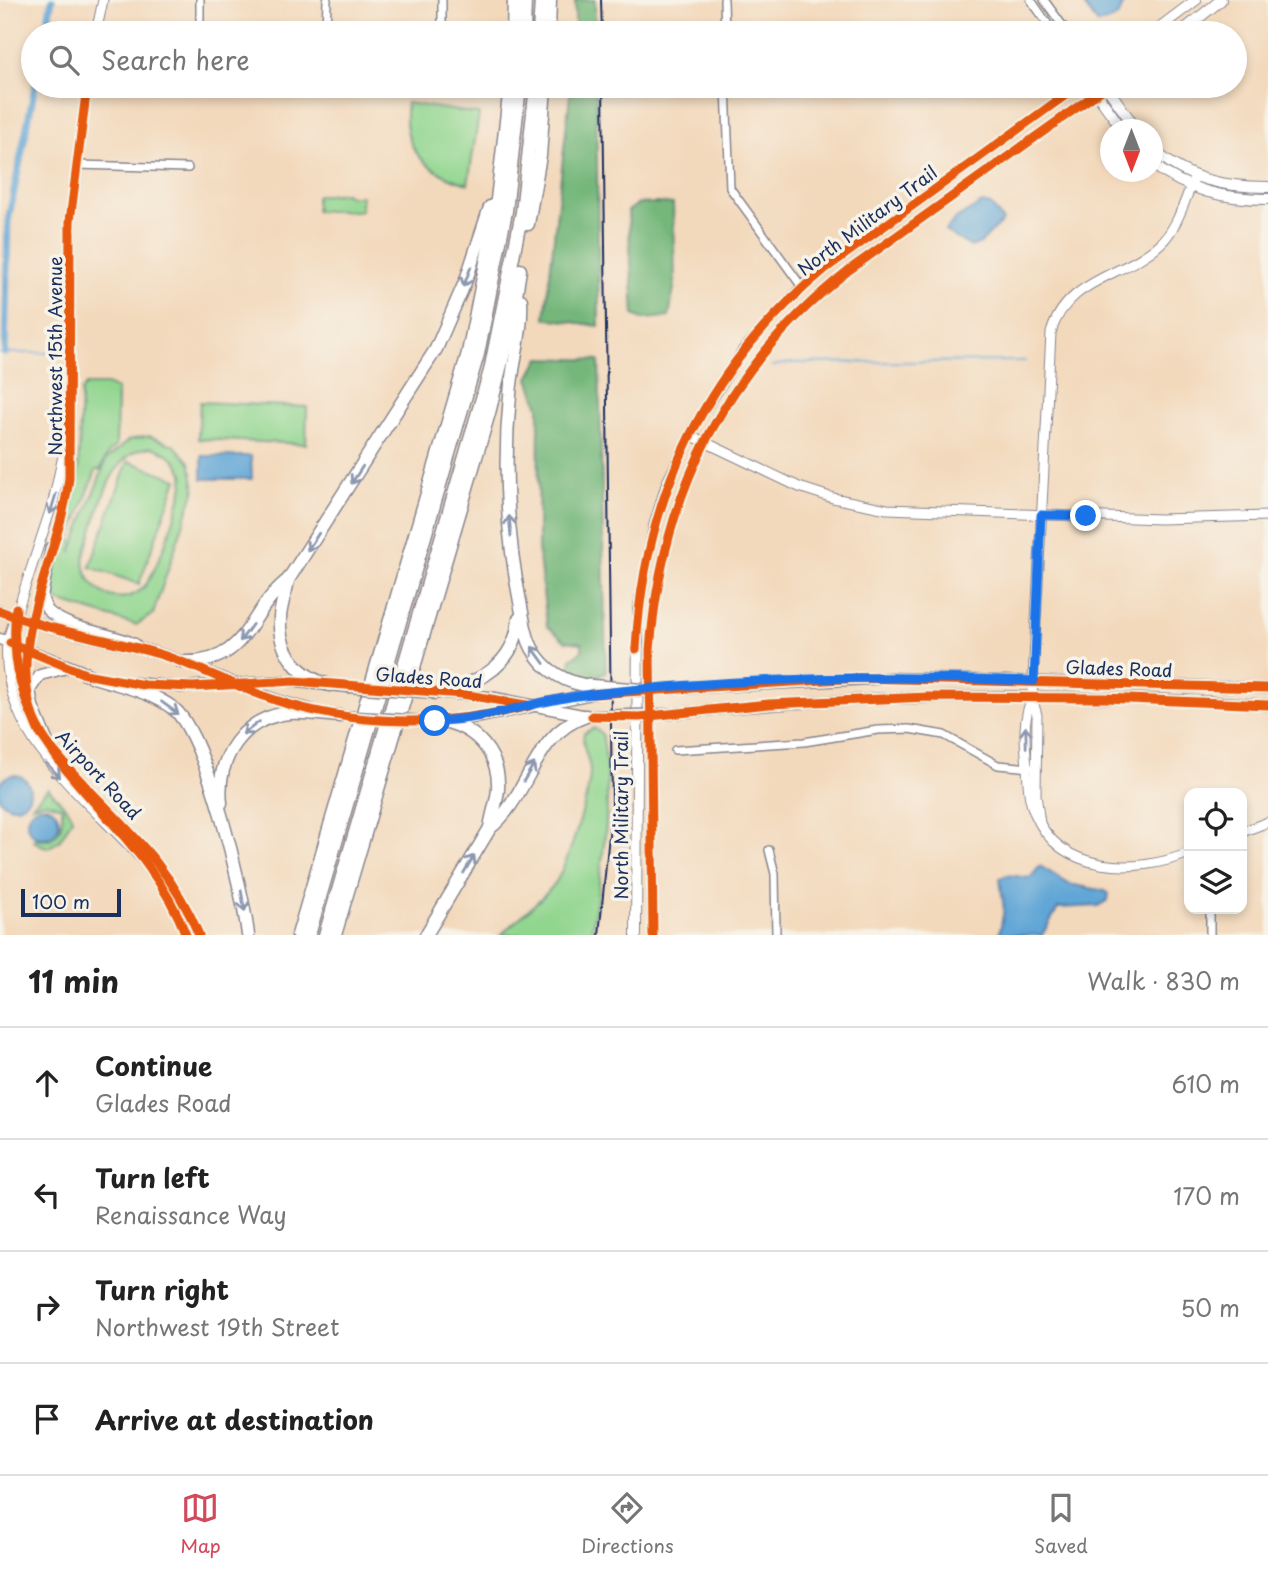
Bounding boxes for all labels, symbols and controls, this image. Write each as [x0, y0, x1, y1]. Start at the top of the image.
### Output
search box [21, 21, 1247, 98]
text: Search here [101, 40, 250, 79]
icon: search [45, 41, 83, 79]
north arrow [1100, 119, 1163, 182]
street label: North Military Trail [791, 158, 943, 282]
street label: Northwest 15th Avenue [41, 256, 68, 456]
one-way arrow [460, 266, 472, 288]
one-way arrow [349, 465, 363, 485]
one-way arrow [45, 492, 58, 514]
route end [1070, 500, 1101, 531]
one-way arrow [503, 515, 516, 538]
one-way arrow [305, 532, 319, 552]
one-way arrow [239, 623, 253, 642]
one-way arrow [530, 647, 545, 665]
street label: Glades Road [1065, 653, 1173, 683]
street label: Glades Road [375, 660, 483, 694]
one-way arrow [161, 700, 180, 715]
route start [419, 705, 450, 736]
one-way arrow [242, 721, 261, 736]
street label: Airport Road [50, 723, 148, 825]
one-way arrow [1019, 725, 1032, 748]
street label: North Military Trail [607, 731, 634, 899]
one-way arrow [44, 761, 61, 778]
one-way arrow [522, 763, 536, 783]
map controls [1184, 788, 1247, 914]
button: locate [1184, 788, 1247, 851]
button: layers [1184, 851, 1247, 914]
one-way arrow [462, 854, 476, 874]
scale bar [21, 886, 121, 918]
text: 100 m [32, 887, 90, 915]
one-way arrow [237, 889, 250, 912]
text: 11 min [28, 958, 119, 1003]
text: Walk · 830 m [1087, 963, 1240, 998]
text: Continue [95, 1046, 212, 1085]
icon: ahead [28, 1064, 66, 1102]
text: 610 m [1172, 1066, 1240, 1101]
text: Glades Road [95, 1085, 232, 1120]
text: Turn left [95, 1158, 210, 1197]
icon: left [28, 1176, 66, 1214]
text: 170 m [1173, 1178, 1240, 1213]
text: Renaissance Way [95, 1197, 287, 1232]
text: Turn right [95, 1270, 229, 1309]
icon: right [28, 1288, 66, 1326]
text: 50 m [1180, 1290, 1240, 1325]
text: Northwest 19th Street [95, 1309, 339, 1344]
icon: arrive [28, 1400, 66, 1438]
text: Arrive at destination [95, 1400, 374, 1439]
tab: Map [180, 1489, 221, 1559]
tab: Directions [581, 1489, 674, 1559]
tab: Saved [1034, 1489, 1088, 1559]

